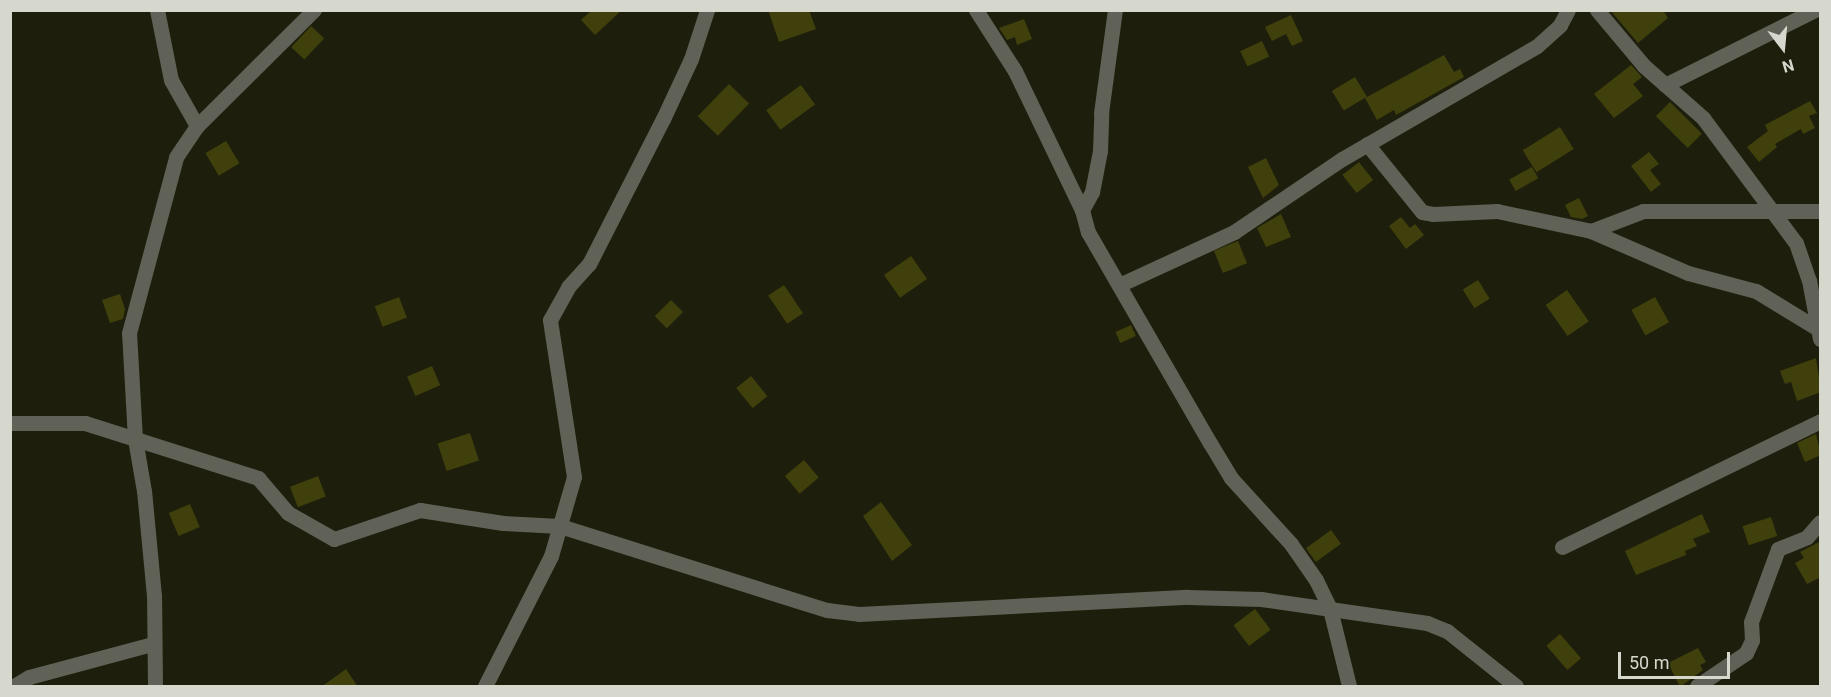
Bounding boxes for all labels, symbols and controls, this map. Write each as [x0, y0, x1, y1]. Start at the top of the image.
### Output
north arrow [1753, 18, 1813, 78]
text: N [1780, 55, 1796, 76]
scale bar [1621, 640, 1734, 678]
text: 50 m [1629, 652, 1669, 673]

